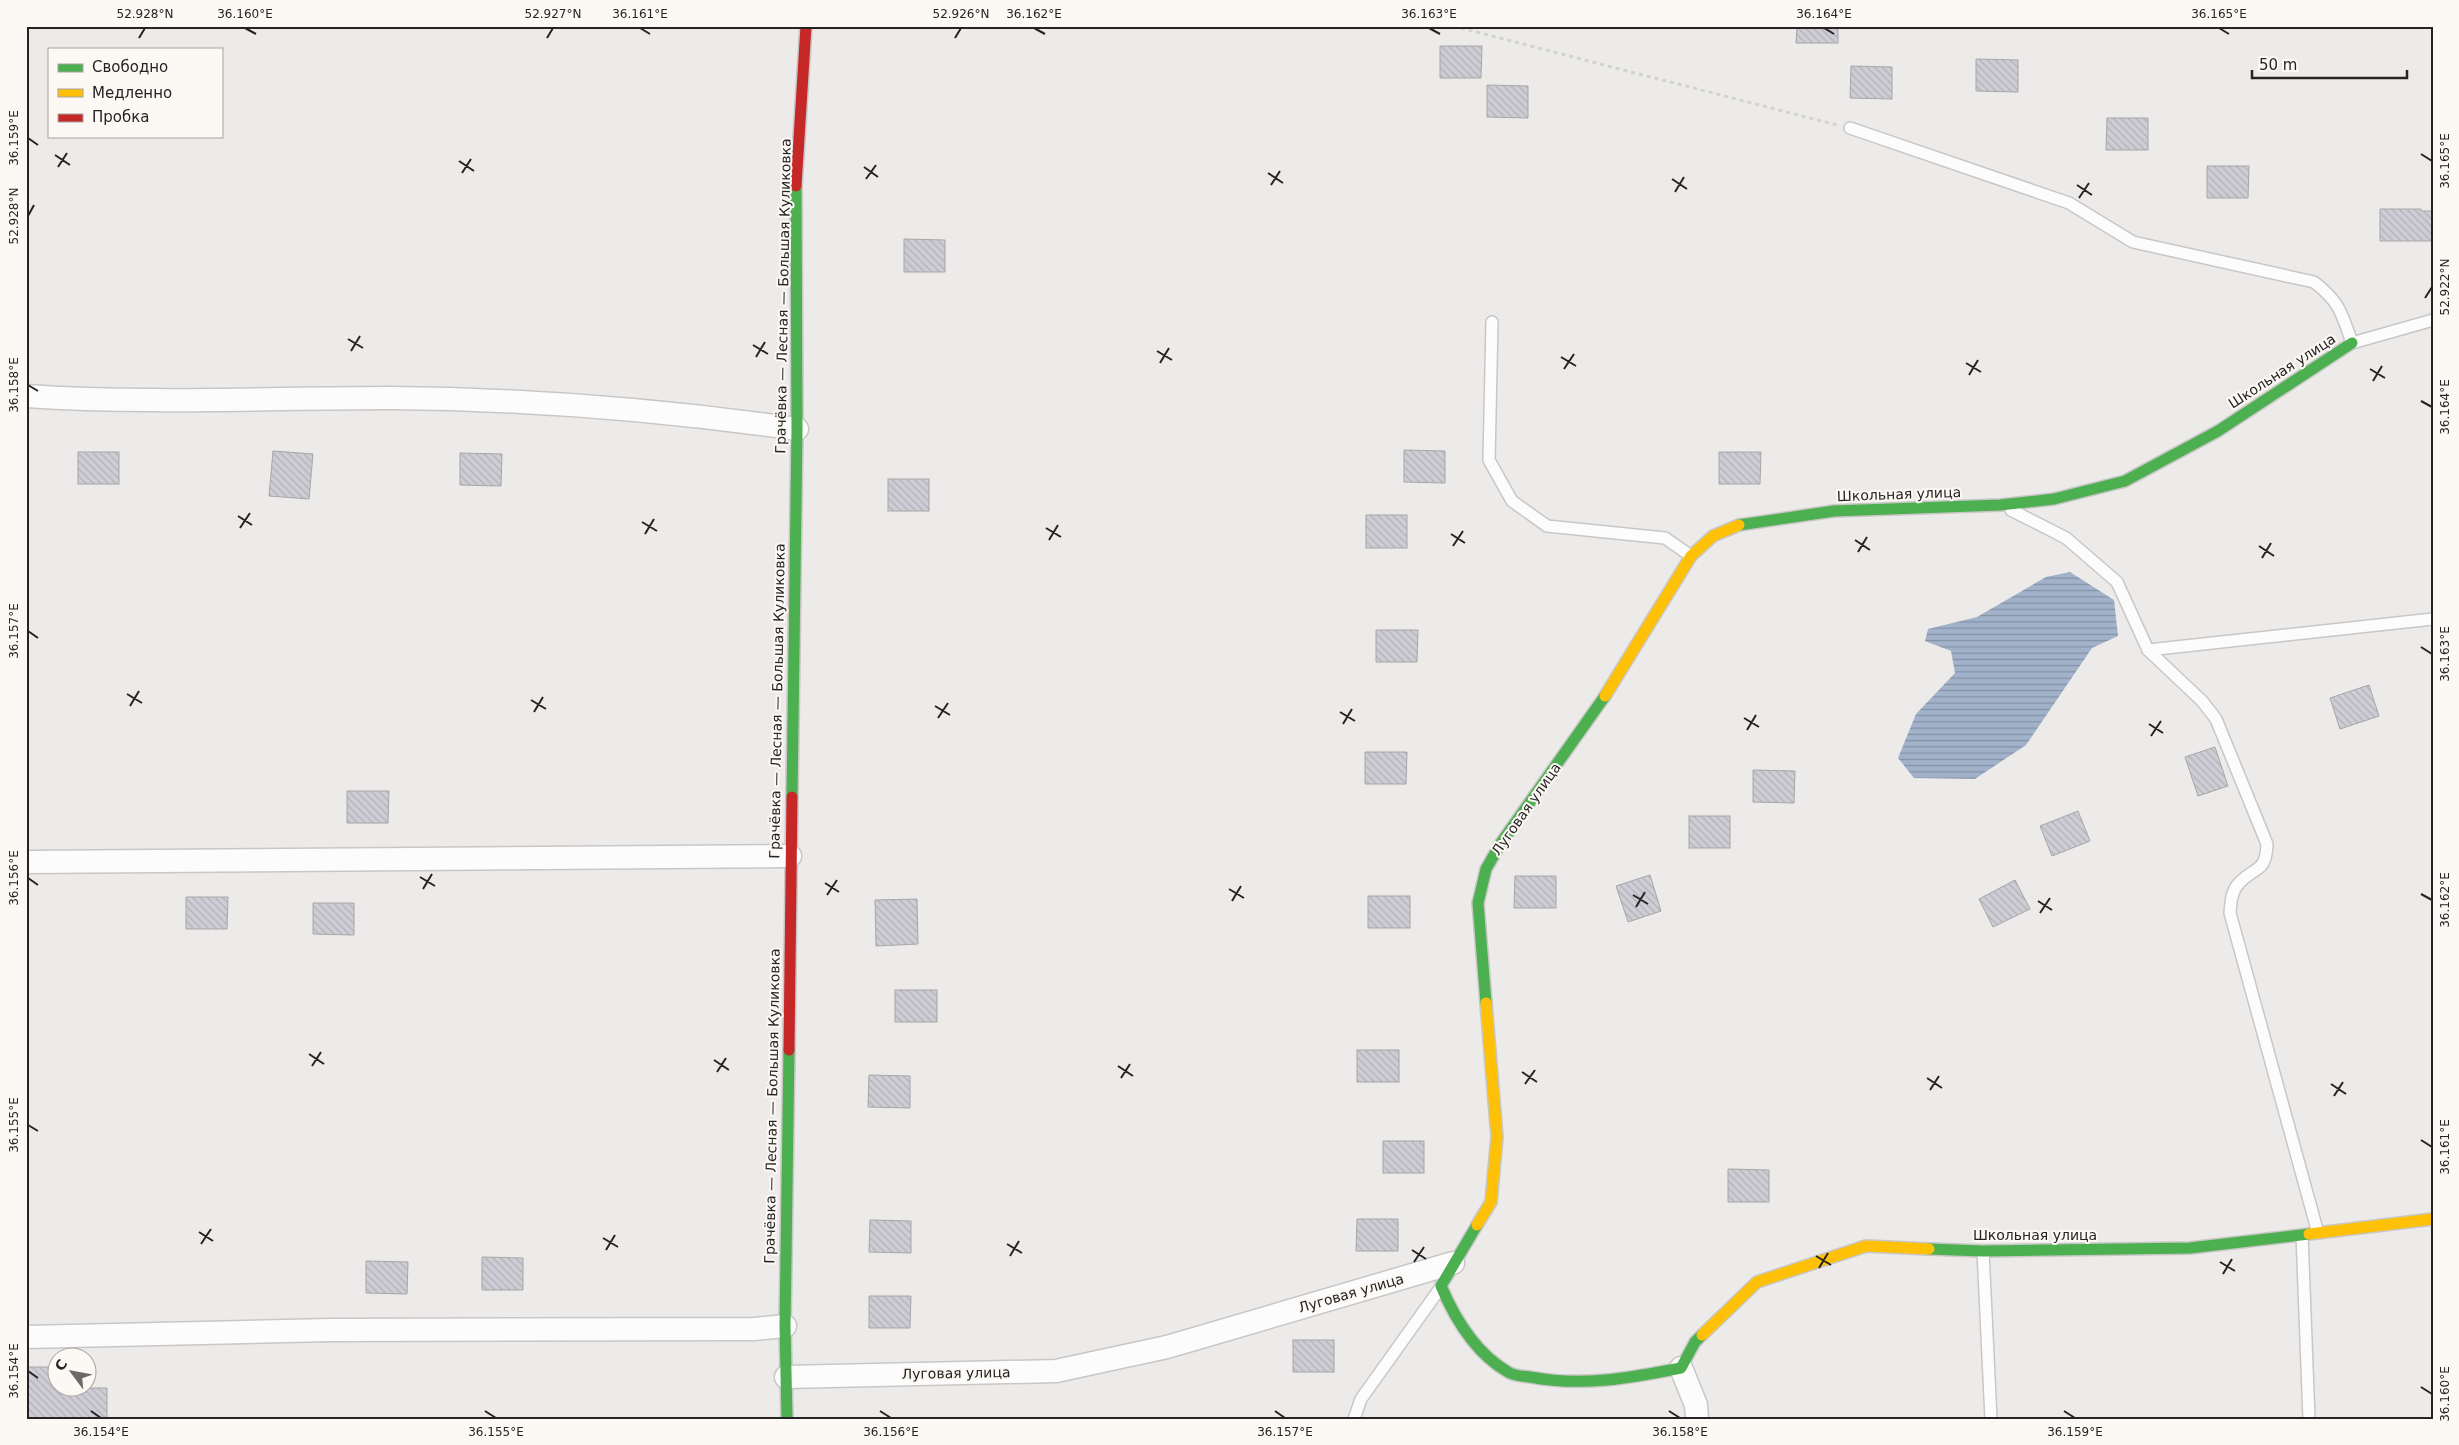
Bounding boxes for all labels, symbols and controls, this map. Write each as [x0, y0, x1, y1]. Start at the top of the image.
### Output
text: 52.928°N [117, 7, 173, 21]
text: 36.160°E [217, 7, 273, 21]
text: 52.927°N [525, 7, 581, 21]
text: 36.161°E [612, 7, 668, 21]
text: 52.926°N [933, 7, 989, 21]
text: 36.162°E [1006, 7, 1062, 21]
text: 36.163°E [1401, 7, 1457, 21]
text: 36.164°E [1796, 7, 1852, 21]
text: 36.165°E [2191, 7, 2247, 21]
legend [48, 48, 222, 138]
scale bar [2252, 48, 2406, 80]
text: 50 m [2259, 56, 2297, 74]
text: Свободно [92, 58, 168, 76]
text: Медленно [92, 84, 172, 102]
text: Пробка [92, 108, 149, 126]
text: 36.159°E [7, 110, 21, 166]
text: 36.165°E [2438, 133, 2452, 189]
street label: Грачёвка — Лесная — Большая Куликовка [772, 138, 794, 454]
text: 52.928°N [7, 188, 21, 244]
text: 52.922°N [2438, 259, 2452, 315]
street label: Школьная улица [2226, 330, 2338, 412]
text: 36.158°E [7, 357, 21, 413]
text: 36.164°E [2438, 379, 2452, 435]
street label: Школьная улица [1837, 484, 1961, 504]
street label: Грачёвка — Лесная — Большая Куликовка [766, 543, 788, 859]
text: 36.157°E [7, 603, 21, 659]
text: 36.163°E [2438, 626, 2452, 682]
street label: Луговая улица [1488, 760, 1564, 858]
text: 36.156°E [7, 850, 21, 906]
text: 36.162°E [2438, 872, 2452, 928]
street label: Грачёвка — Лесная — Большая Куликовка [761, 948, 783, 1264]
text: 36.155°E [7, 1097, 21, 1153]
text: 36.161°E [2438, 1119, 2452, 1175]
street label: Школьная улица [1973, 1227, 2097, 1243]
street label: Луговая улица [1296, 1270, 1406, 1316]
text: 36.154°E [7, 1343, 21, 1399]
north arrow [48, 1348, 98, 1398]
text: С [51, 1357, 70, 1374]
street label: Луговая улица [901, 1364, 1011, 1382]
text: 36.160°E [2438, 1366, 2452, 1422]
text: 36.154°E [73, 1425, 129, 1439]
text: 36.155°E [468, 1425, 524, 1439]
text: 36.156°E [863, 1425, 919, 1439]
text: 36.157°E [1257, 1425, 1313, 1439]
text: 36.158°E [1652, 1425, 1708, 1439]
text: 36.159°E [2047, 1425, 2103, 1439]

